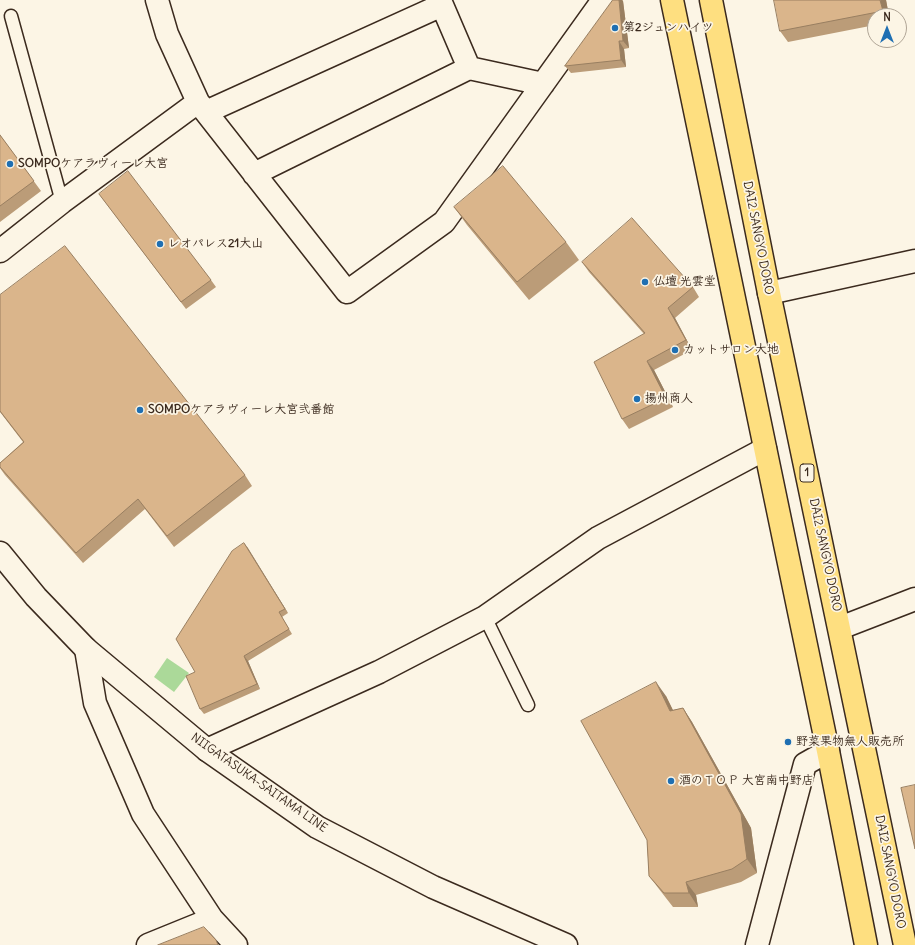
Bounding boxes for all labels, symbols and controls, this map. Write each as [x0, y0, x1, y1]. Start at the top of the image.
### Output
north arrow [867, 8, 907, 48]
text: N [883, 10, 891, 24]
place label: 第2ジュンハイツ [623, 21, 714, 35]
marker: 第2ジュンハイツ [610, 23, 620, 33]
place label: SOMPOケアラヴィーレ大宮 [18, 157, 168, 171]
marker: SOMPOケアラヴィーレ大宮 [5, 159, 15, 169]
street label: DAI2 SANGYO DORO [740, 180, 776, 296]
place label: レオパレス21大山 [168, 237, 263, 251]
marker: レオパレス21大山 [155, 239, 165, 249]
place label: 仏壇 光雲堂 [653, 275, 716, 289]
marker: 仏壇 光雲堂 [640, 277, 650, 287]
place label: カットサロン大地 [683, 343, 779, 357]
marker: カットサロン大地 [670, 345, 680, 355]
place label: 揚州商人 [645, 392, 693, 406]
marker: 揚州商人 [632, 394, 642, 404]
place label: SOMPOケアラヴィーレ大宮弐番館 [148, 403, 334, 417]
marker: SOMPOケアラヴィーレ大宮弐番館 [135, 405, 145, 415]
road number: 1 [800, 464, 814, 482]
street label: DAI2 SANGYO DORO [806, 497, 844, 613]
street label: NIIGATASUKA-SAITAMA LINE [188, 730, 330, 836]
place label: 野菜果物無人販売所 [796, 735, 904, 749]
marker: 野菜果物無人販売所 [783, 737, 793, 747]
place label: 酒のＴＯＰ 大宮南中野店 [679, 774, 814, 788]
marker: 酒のＴＯＰ 大宮南中野店 [666, 776, 676, 786]
street label: DAI2 SANGYO DORO [872, 814, 908, 930]

